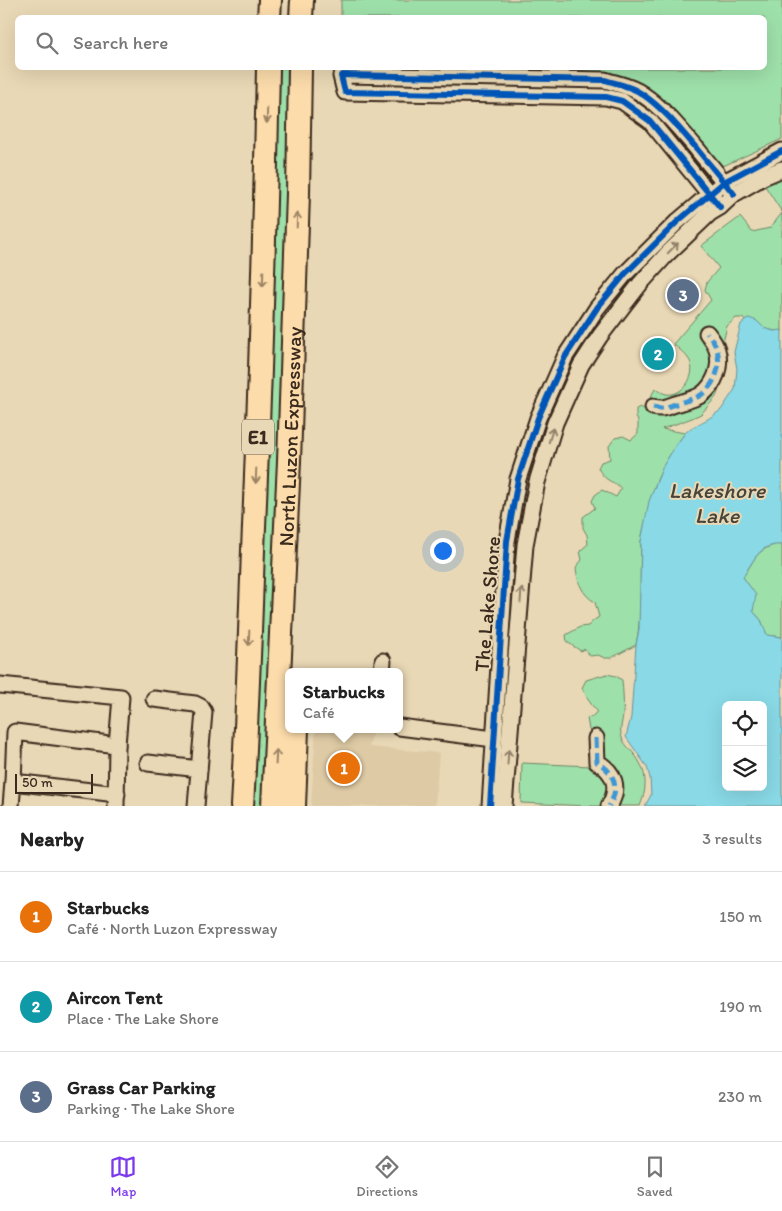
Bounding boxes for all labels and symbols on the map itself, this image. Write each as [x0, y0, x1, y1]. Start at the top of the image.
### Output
one-way arrow [263, 108, 272, 124]
one-way arrow [292, 212, 302, 228]
one-way arrow [667, 242, 679, 254]
one-way arrow [258, 270, 268, 286]
pin: 3 [667, 276, 699, 314]
street label: North Luzon Expressway [273, 326, 306, 547]
pin: 2 [642, 335, 674, 373]
road number: E1 [242, 420, 274, 454]
one-way arrow [547, 428, 557, 444]
one-way arrow [251, 468, 261, 484]
water label: Lakeshore Lake [669, 477, 767, 529]
street label: The Lake Shore [469, 535, 505, 673]
your location [430, 538, 456, 564]
one-way arrow [516, 588, 525, 604]
one-way arrow [245, 630, 254, 646]
pin: 1 [328, 749, 360, 787]
one-way arrow [272, 750, 281, 766]
one-way arrow [503, 750, 513, 766]
scale bar [15, 771, 92, 794]

